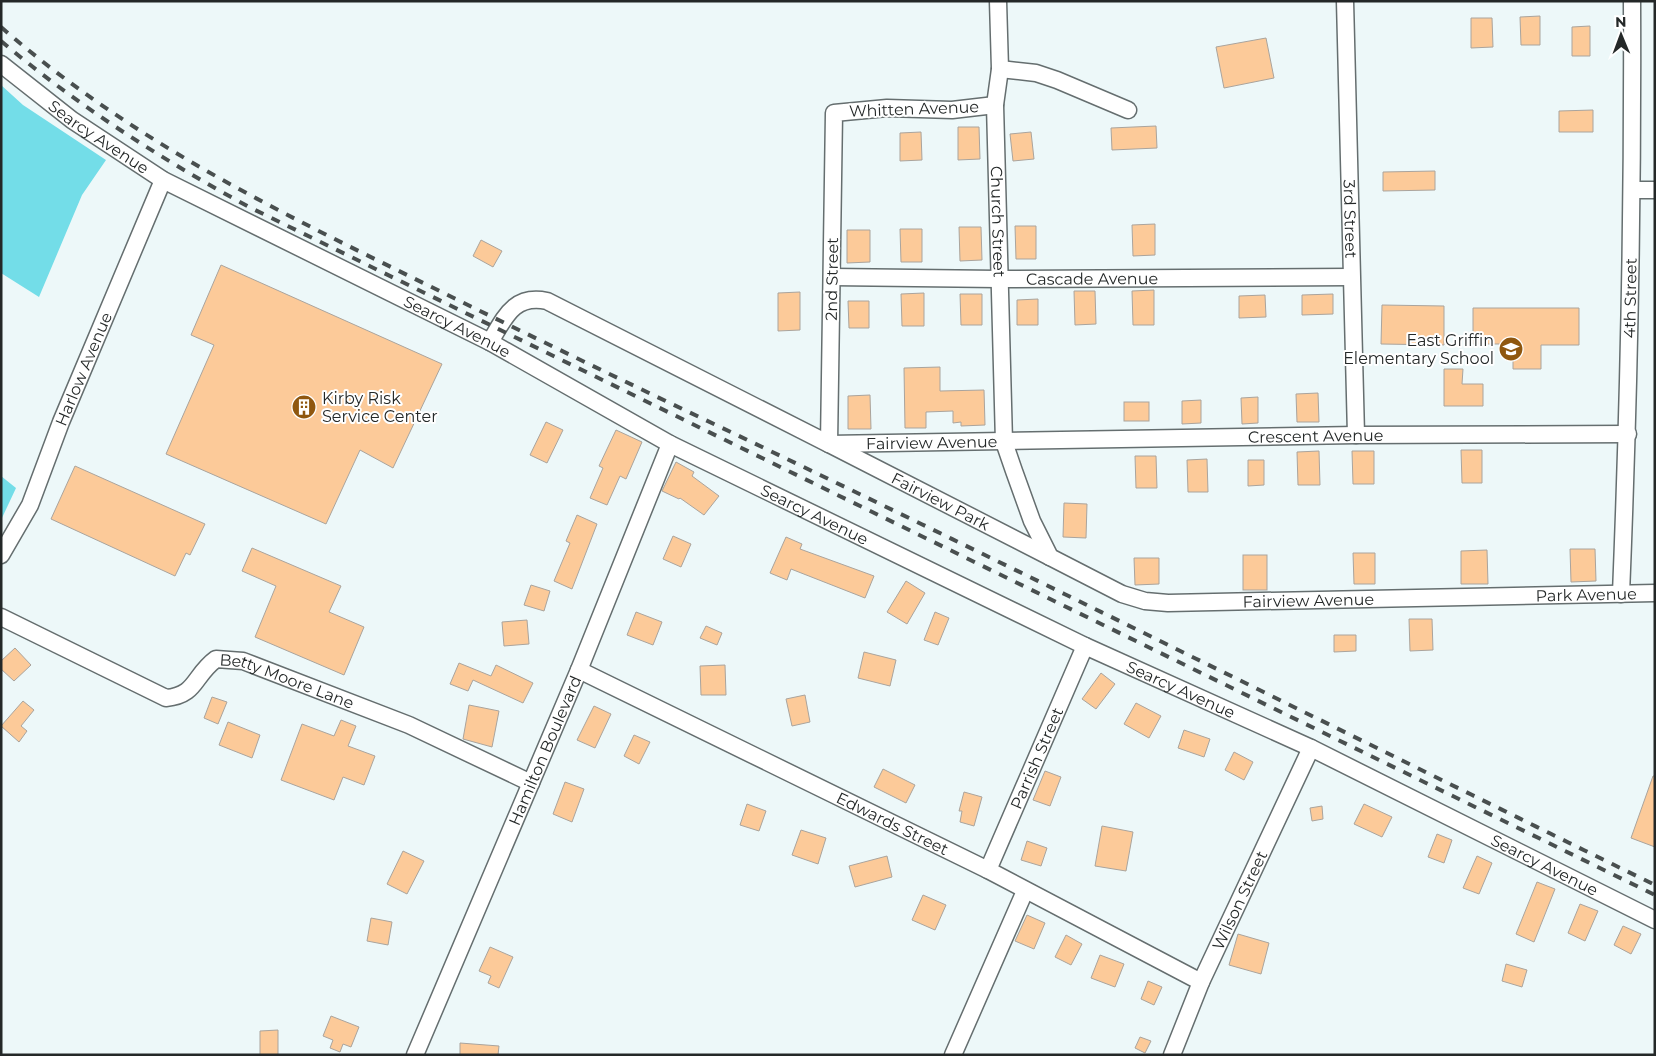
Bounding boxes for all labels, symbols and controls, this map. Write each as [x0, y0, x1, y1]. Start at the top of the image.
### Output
north arrow [1596, 10, 1646, 60]
text: N [1615, 13, 1627, 31]
street label: Searcy Avenue [45, 96, 153, 178]
street label: Whitten Avenue [849, 97, 979, 121]
street label: Church Street [987, 166, 1009, 278]
street label: 3rd Street [1340, 179, 1361, 259]
street label: 2nd Street [822, 237, 842, 321]
street label: 4th Street [1620, 257, 1640, 339]
street label: Cascade Avenue [1026, 269, 1158, 288]
street label: Searcy Avenue [401, 291, 514, 361]
street label: Harlow Avenue [51, 309, 116, 429]
place label: East Griffin Elementary School [1343, 331, 1494, 368]
school or university icon: East Griffin Elementary School [1498, 336, 1524, 362]
place label: Kirby Risk Service Center [322, 389, 438, 426]
building icon: Kirby Risk Service Center [291, 394, 317, 420]
street label: Crescent Avenue [1248, 425, 1383, 446]
street label: Fairview Avenue [866, 432, 998, 453]
street label: Fairview Park [888, 468, 993, 534]
street label: Searcy Avenue [758, 480, 871, 549]
street label: Park Avenue [1535, 584, 1637, 605]
street label: Fairview Avenue [1242, 589, 1374, 611]
street label: Betty Moore Lane [219, 650, 357, 712]
street label: Searcy Avenue [1124, 657, 1238, 722]
street label: Hamilton Boulevard [504, 673, 585, 828]
street label: Parrish Street [1006, 704, 1067, 812]
street label: Edwards Street [833, 788, 952, 859]
street label: Searcy Avenue [1488, 830, 1601, 900]
street label: Wilson Street [1208, 847, 1271, 953]

